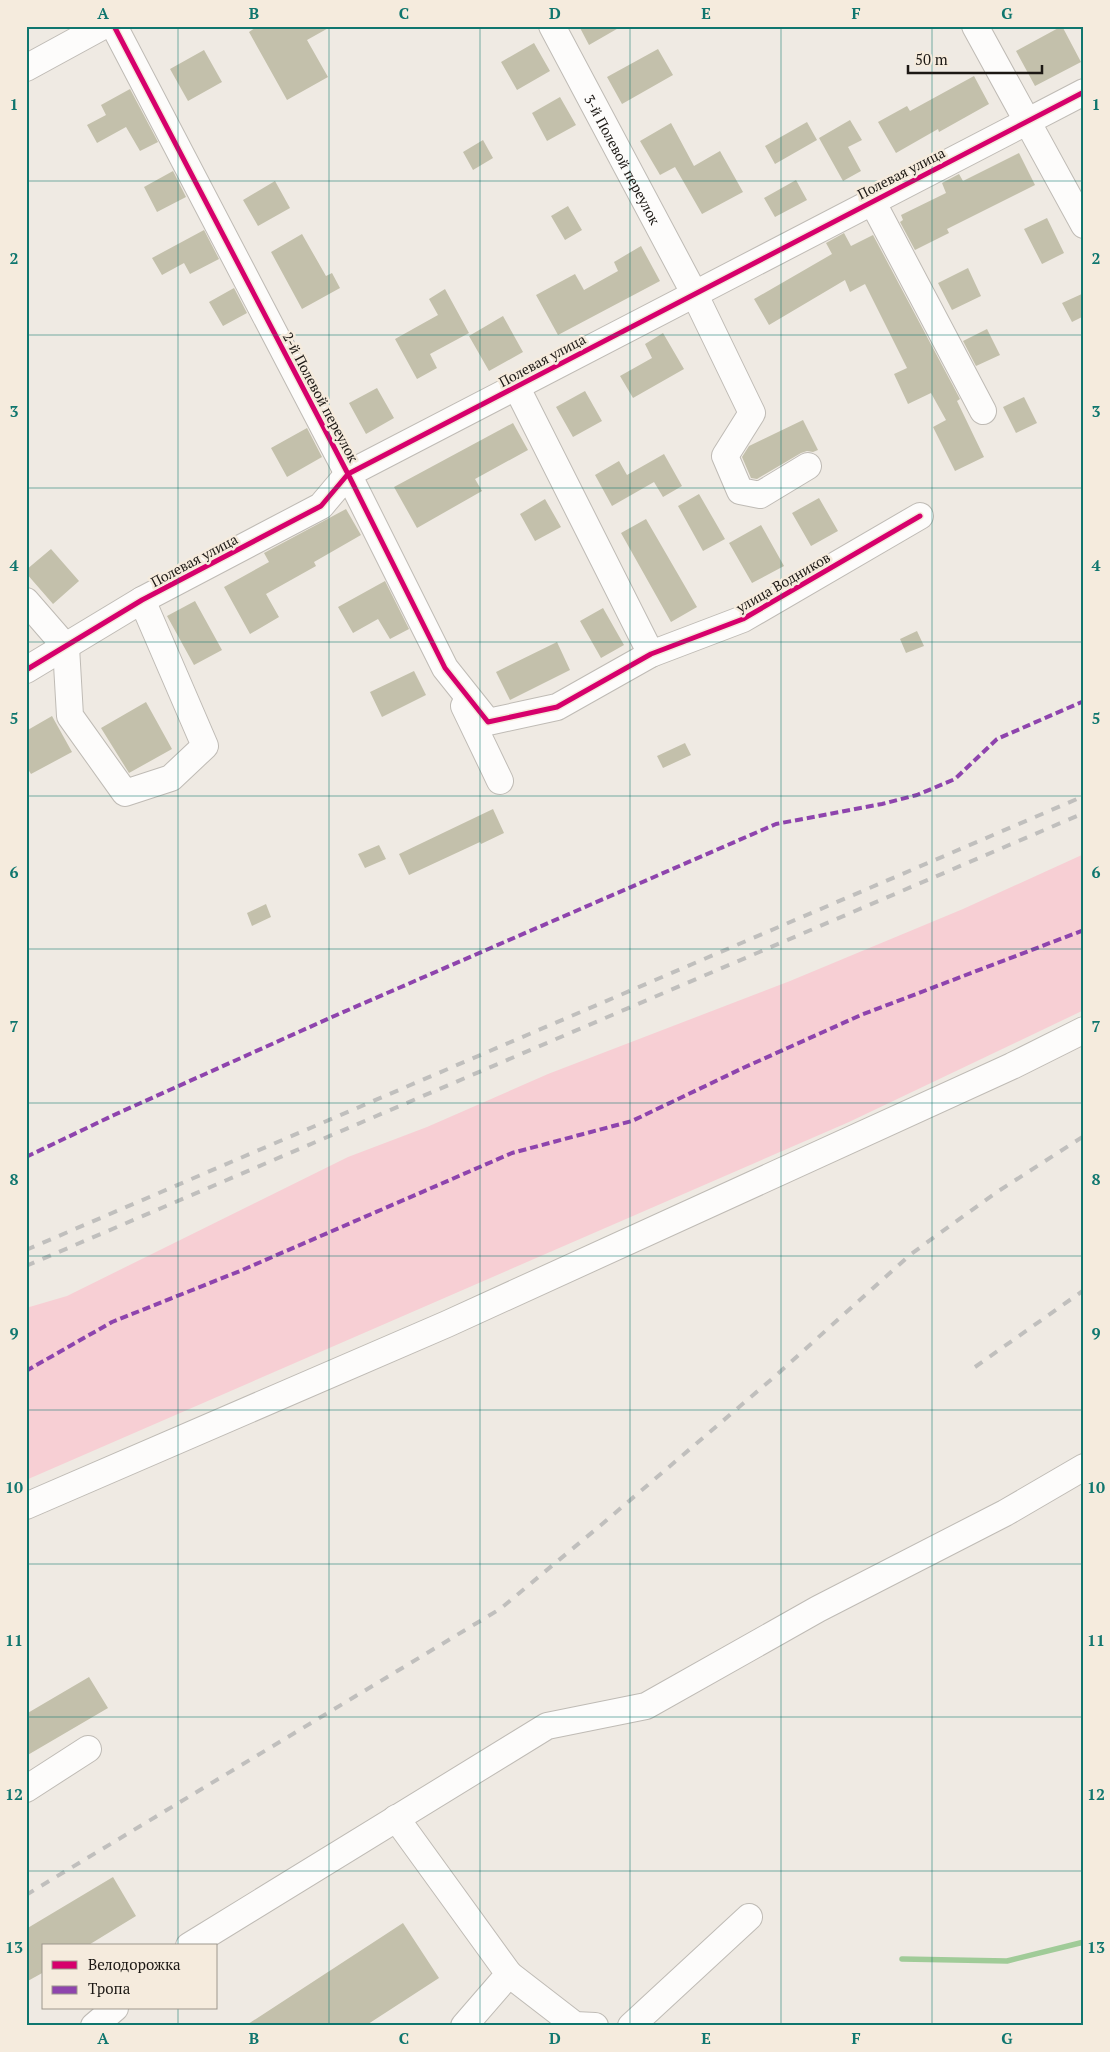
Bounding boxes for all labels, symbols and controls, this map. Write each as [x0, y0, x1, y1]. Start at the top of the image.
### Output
text: A [97, 2, 109, 24]
text: B [249, 2, 259, 24]
text: C [399, 2, 409, 24]
text: D [549, 2, 561, 24]
text: E [701, 2, 711, 24]
text: F [851, 2, 861, 24]
text: G [1001, 2, 1013, 24]
scale bar [908, 42, 1041, 74]
text: 50 m [915, 49, 948, 69]
street label: 3-й Полевой переулок [581, 91, 665, 228]
text: 1 [9, 93, 19, 115]
text: 1 [1091, 93, 1101, 115]
street label: Полевая улица [854, 143, 948, 203]
text: 2 [9, 247, 19, 269]
text: 2 [1091, 247, 1101, 269]
street label: 2-й Полевой переулок [279, 329, 364, 466]
street label: Полевая улица [495, 329, 589, 391]
text: 3 [9, 400, 19, 422]
text: 3 [1091, 400, 1101, 422]
street label: Полевая улица [147, 529, 241, 591]
street label: улица Водников [732, 547, 834, 617]
text: 4 [9, 554, 19, 576]
text: 4 [1091, 554, 1101, 576]
text: 5 [9, 707, 19, 729]
text: 5 [1091, 707, 1101, 729]
text: 6 [9, 861, 19, 883]
text: 6 [1091, 861, 1101, 883]
text: 7 [9, 1015, 19, 1037]
text: 7 [1091, 1015, 1101, 1037]
text: 8 [9, 1168, 19, 1190]
text: 8 [1091, 1168, 1101, 1190]
text: 9 [9, 1322, 19, 1344]
text: 9 [1091, 1322, 1101, 1344]
text: 10 [5, 1476, 23, 1498]
text: 10 [1087, 1476, 1105, 1498]
text: 11 [5, 1629, 23, 1651]
text: 11 [1087, 1629, 1105, 1651]
text: 12 [5, 1783, 23, 1805]
text: 12 [1087, 1783, 1105, 1805]
text: 13 [5, 1936, 23, 1958]
text: 13 [1087, 1936, 1105, 1958]
legend [42, 1944, 218, 2010]
text: Велодорожка [88, 1954, 181, 1974]
text: Тропа [88, 1978, 131, 1998]
text: A [97, 2027, 109, 2049]
text: B [249, 2027, 259, 2049]
text: C [399, 2027, 409, 2049]
text: D [549, 2027, 561, 2049]
text: E [701, 2027, 711, 2049]
text: F [851, 2027, 861, 2049]
text: G [1001, 2027, 1013, 2049]

